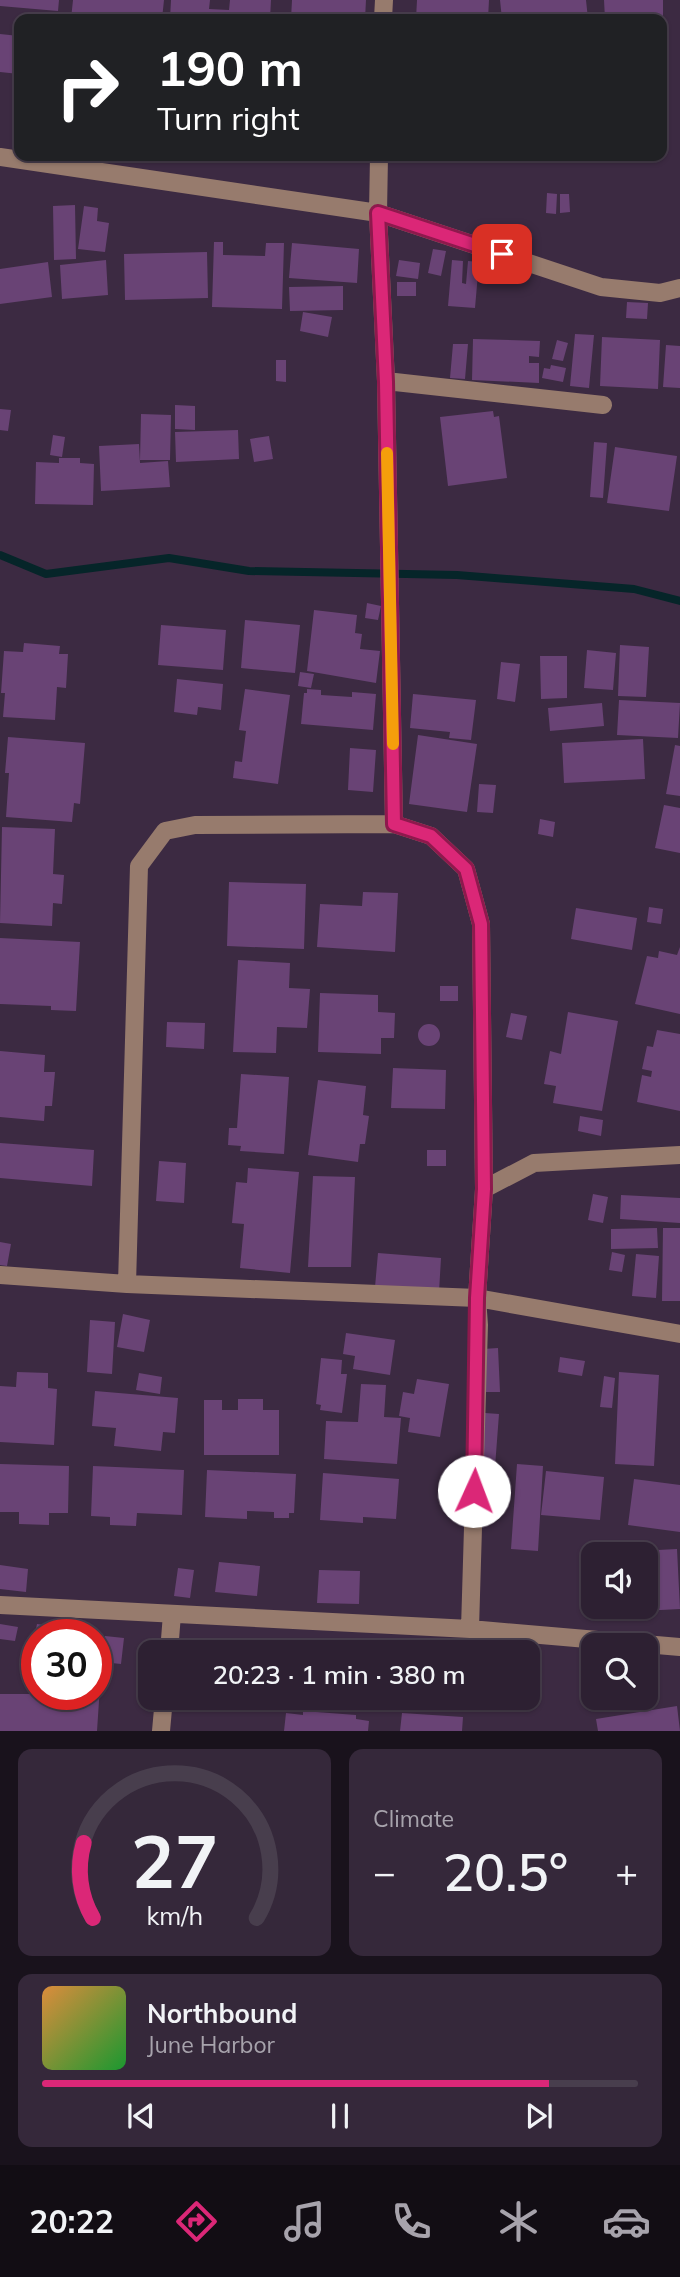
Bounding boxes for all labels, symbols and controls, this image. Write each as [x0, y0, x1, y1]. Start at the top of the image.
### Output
text: 190 m [157, 37, 303, 98]
icon: right [42, 42, 133, 133]
text: Turn right [157, 98, 300, 138]
pin [472, 224, 532, 284]
icon: arrive [483, 235, 521, 273]
position arrow [437, 1454, 511, 1528]
map controls [581, 1542, 658, 1710]
button: sound [581, 1542, 658, 1619]
speed limit sign: 30 [21, 1619, 112, 1710]
button: search [581, 1633, 658, 1710]
text: 20:23 · 1 min · 380 m [212, 1658, 466, 1691]
text: Climate [373, 1804, 454, 1833]
text: 27 [131, 1816, 218, 1907]
text: 20.5° [443, 1839, 568, 1904]
text: − [373, 1848, 396, 1896]
text: + [615, 1848, 638, 1896]
text: km/h [146, 1900, 203, 1931]
text: Northbound [147, 1997, 297, 2030]
text: June Harbor [147, 2030, 275, 2059]
icon: previous [122, 2097, 160, 2135]
icon: pause [321, 2097, 359, 2135]
icon: next [520, 2097, 558, 2135]
icon: directions [172, 2197, 221, 2246]
icon: music [280, 2197, 329, 2246]
icon: phone [387, 2197, 436, 2246]
icon: climate [494, 2197, 543, 2246]
icon: car [602, 2197, 651, 2246]
text: 20:22 [29, 2201, 114, 2241]

